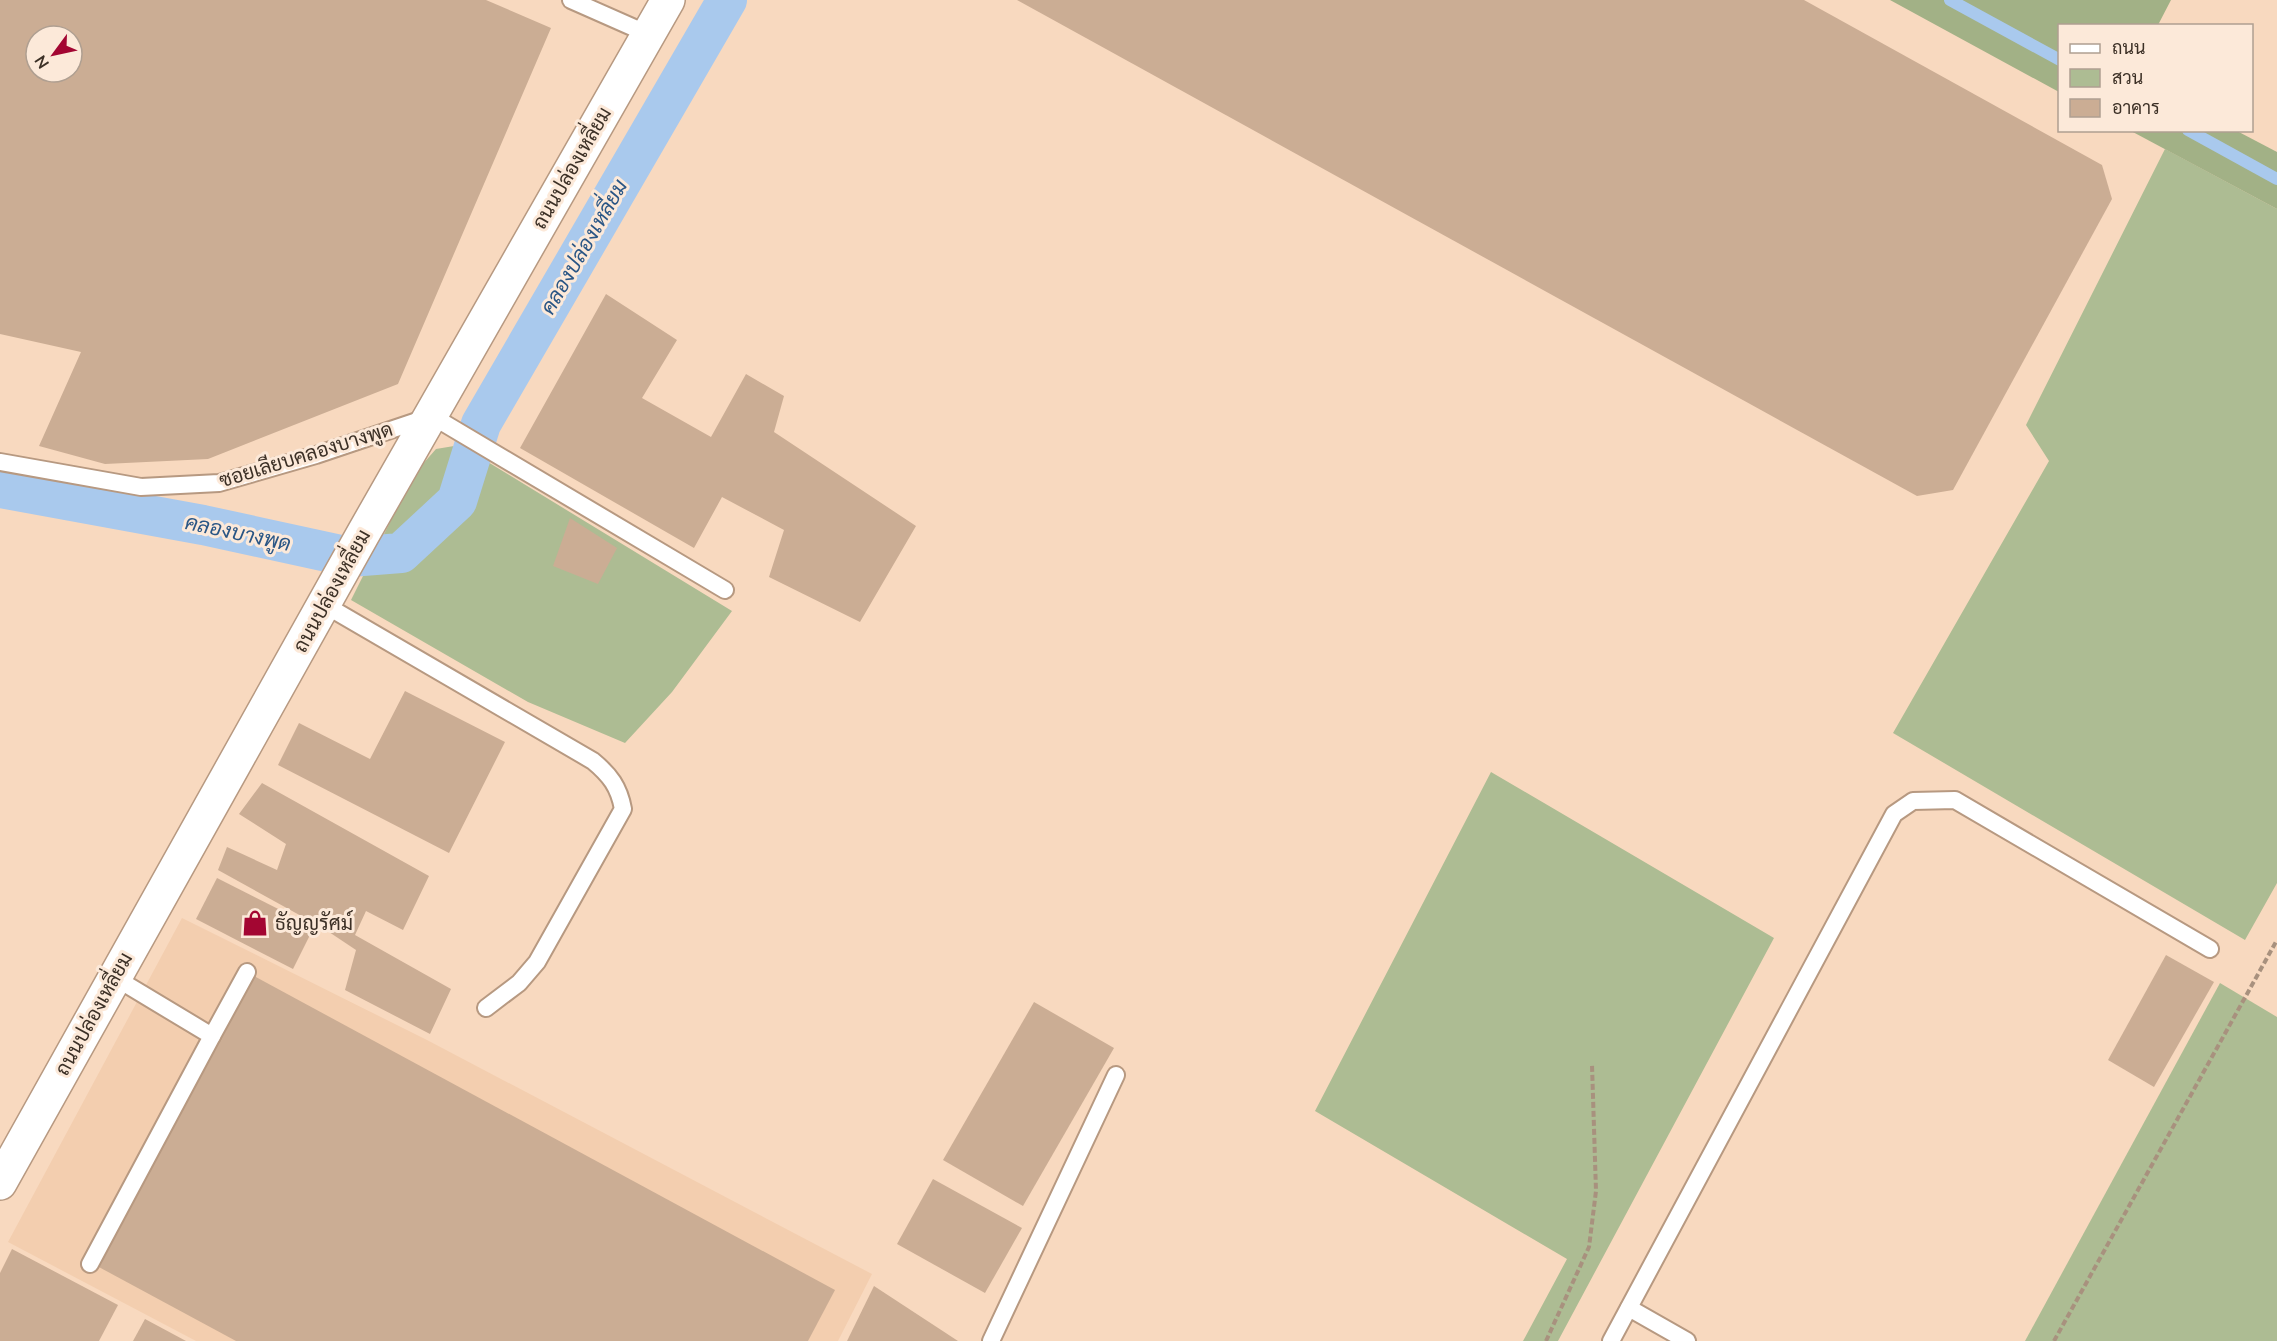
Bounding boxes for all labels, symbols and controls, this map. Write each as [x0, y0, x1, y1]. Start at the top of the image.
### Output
north arrow [24, 24, 84, 84]
legend [2058, 24, 2253, 132]
text: ถนน [2112, 36, 2145, 60]
text: N [30, 51, 55, 73]
text: สวน [2112, 66, 2143, 90]
text: อาคาร [2112, 96, 2160, 120]
street label: ถนนปล่องเหลี่ยม [523, 100, 618, 234]
water label: คลองปล่องเหลี่ยม [529, 171, 634, 320]
street label: ซอยเลียบคลองบางพูด [216, 416, 396, 495]
water label: คลองบางพูด [182, 508, 294, 559]
street label: ถนนปล่องเหลี่ยม [284, 523, 377, 657]
shop icon: ธัญญรัศม์ [240, 908, 270, 938]
place label: ธัญญรัศม์ [275, 909, 353, 937]
street label: ถนนปล่องเหลี่ยม [46, 946, 139, 1080]

